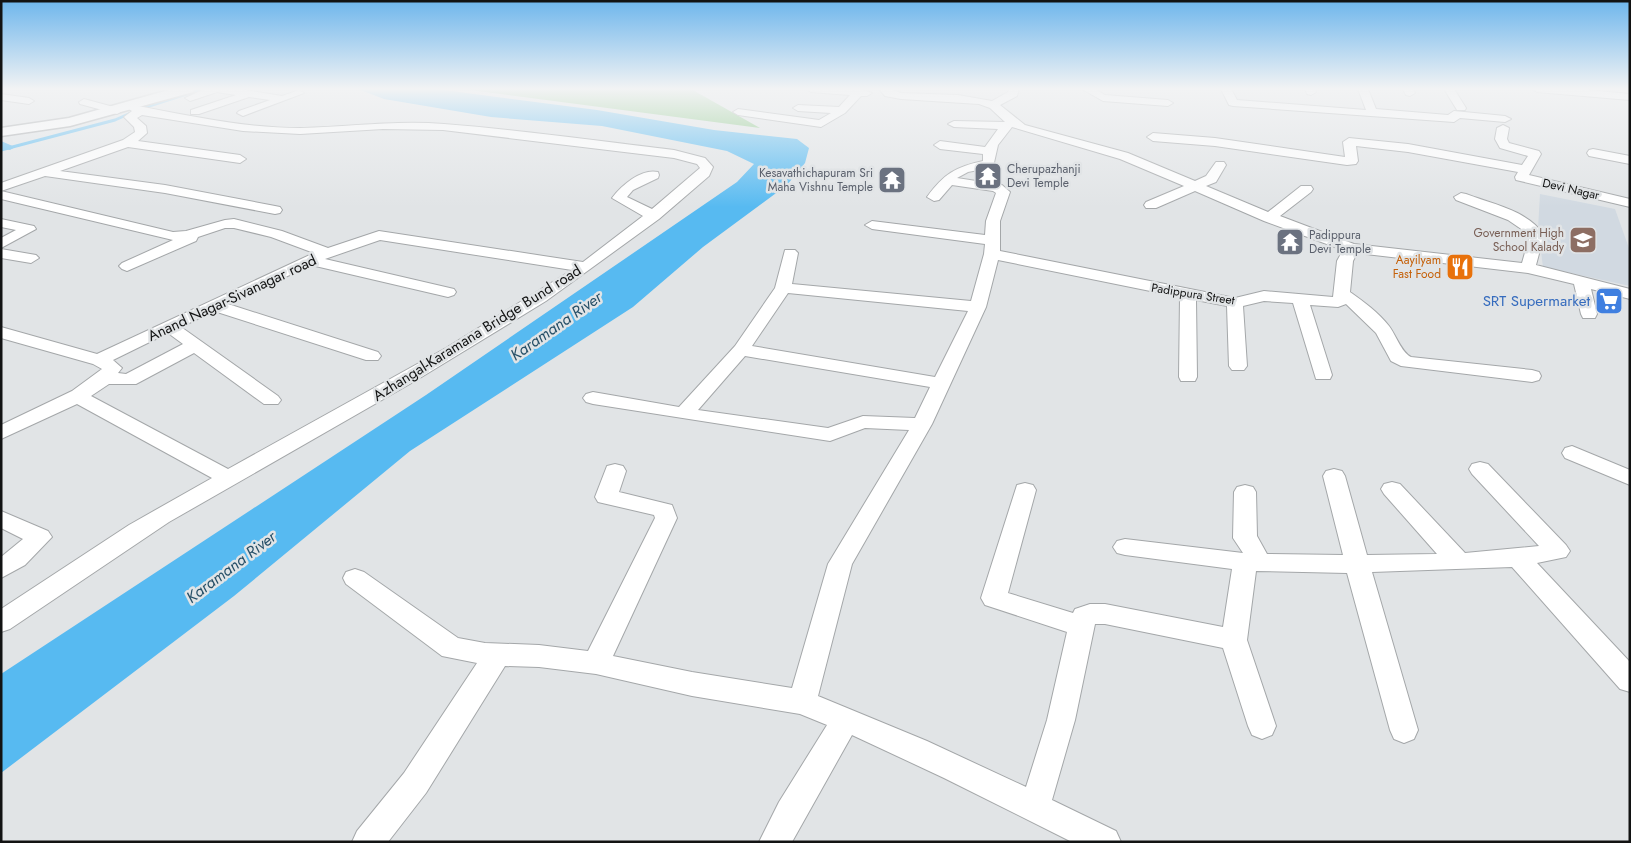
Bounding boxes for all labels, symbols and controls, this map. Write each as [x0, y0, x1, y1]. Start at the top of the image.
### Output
place label: Cherupazhanji Devi Temple [1007, 160, 1081, 192]
temple icon: Cherupazhanji Devi Temple [973, 161, 1003, 191]
place label: Kesavathichapuram Sri Maha Vishnu Temple [759, 164, 873, 196]
temple icon: Kesavathichapuram Sri Maha Vishnu Temple [877, 165, 907, 195]
street label: Devi Nagar [1541, 174, 1602, 204]
place label: Government High School Kalady [1473, 224, 1565, 256]
school or university icon: Government High School Kalady [1568, 225, 1598, 255]
place label: Padippura Devi Temple [1309, 226, 1371, 258]
temple icon: Padippura Devi Temple [1275, 227, 1305, 257]
street label: Anand Nagar-Sivanagar road [144, 249, 320, 347]
place label: Aayilyam Fast Food [1393, 251, 1441, 283]
restaurant icon: Aayilyam Fast Food [1445, 252, 1475, 282]
street label: Azhangal-Karamana Bridge Bund road [368, 259, 586, 407]
street label: Padippura Street [1150, 279, 1236, 309]
water label: Karamana River [505, 285, 608, 366]
supermarket icon: SRT Supermarket [1594, 286, 1624, 316]
place label: SRT Supermarket [1483, 290, 1590, 312]
water label: Karamana River [181, 525, 282, 608]

